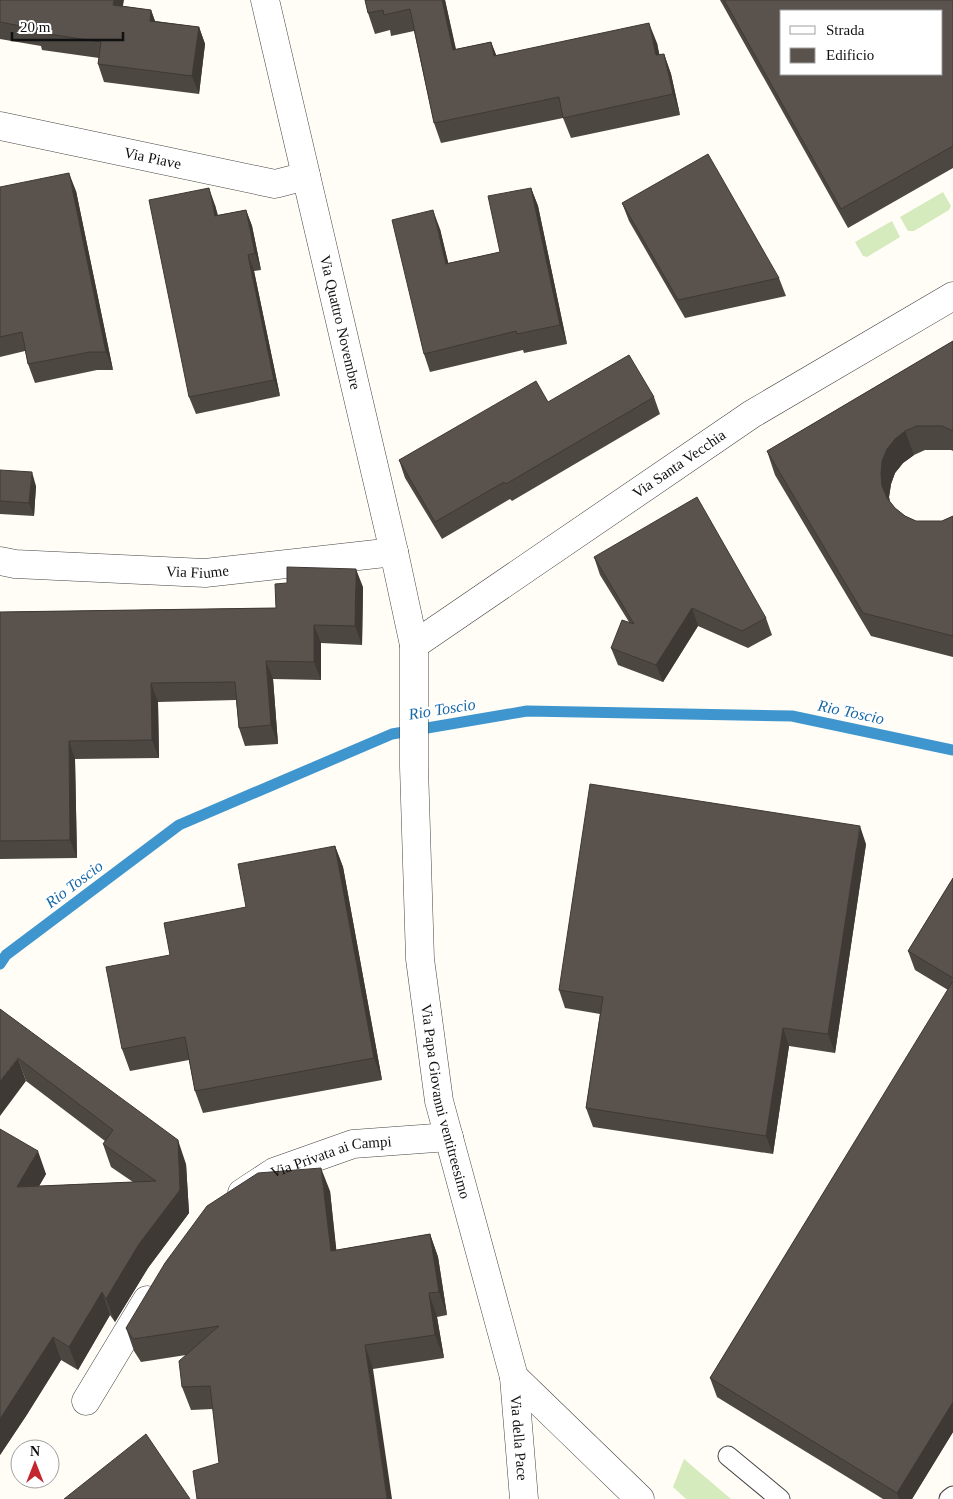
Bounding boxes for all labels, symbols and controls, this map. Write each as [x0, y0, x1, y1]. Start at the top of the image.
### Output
scale bar [12, 10, 124, 42]
legend [780, 10, 943, 75]
text: 20 m [20, 19, 51, 35]
text: Strada [826, 22, 865, 38]
text: Edificio [826, 47, 874, 63]
street label: Via Piave [123, 144, 183, 172]
street label: Via Quattro Novembre [317, 254, 364, 391]
street label: Via Santa Vecchia [630, 426, 729, 501]
street label: Via Fiume [166, 562, 230, 581]
water label: Rio Toscio [406, 695, 477, 723]
water label: Rio Toscio [815, 696, 886, 727]
water label: Rio Toscio [41, 857, 106, 912]
street label: Via Papa Giovanni ventitreesimo [418, 1003, 473, 1201]
street label: Via Privata ai Campi [269, 1133, 392, 1181]
street label: Via della Pace [508, 1394, 530, 1482]
north arrow [10, 1439, 60, 1489]
text: N [30, 1444, 40, 1459]

